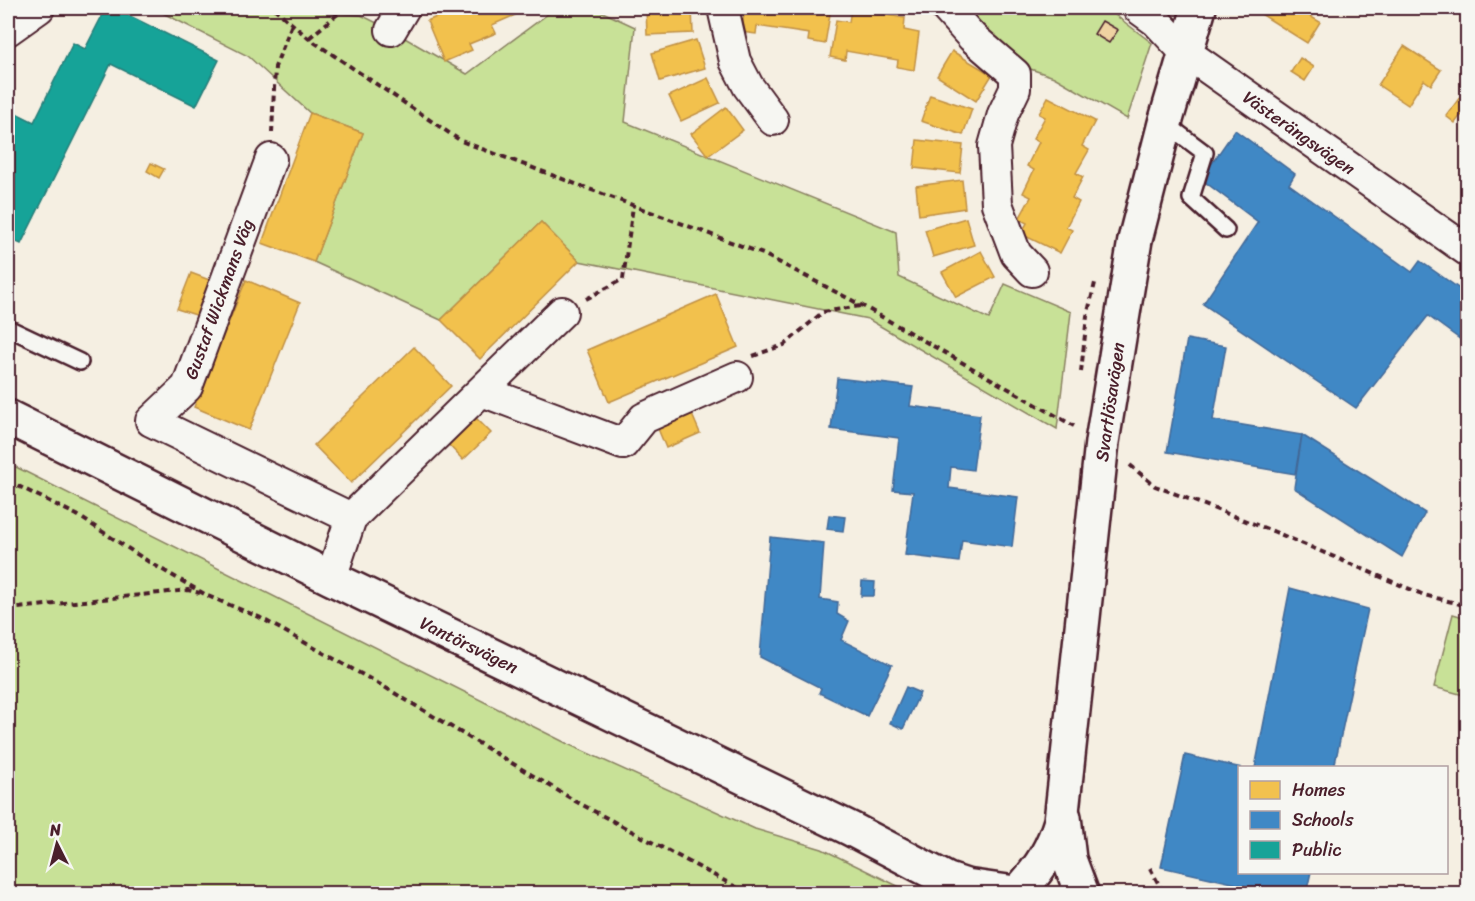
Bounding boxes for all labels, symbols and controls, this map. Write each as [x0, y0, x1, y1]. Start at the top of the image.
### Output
street label: Västerängsvägen [1236, 82, 1362, 184]
street label: Gustaf Wickmans Väg [175, 214, 263, 384]
street label: Svartlösavägen [1086, 340, 1134, 464]
street label: Vantörsvägen [414, 607, 524, 683]
legend [1238, 766, 1448, 874]
text: Homes [1292, 774, 1346, 806]
text: Schools [1292, 804, 1354, 836]
north arrow [27, 814, 87, 874]
text: N [47, 814, 63, 845]
text: Public [1292, 834, 1342, 866]

